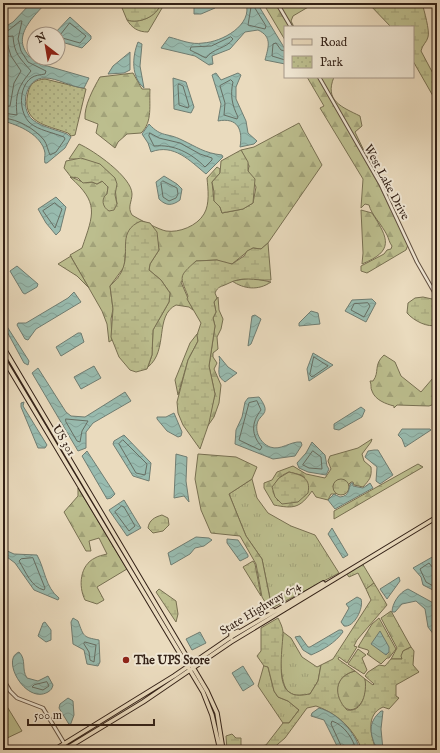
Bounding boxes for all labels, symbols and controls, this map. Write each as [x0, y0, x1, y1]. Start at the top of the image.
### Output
north arrow [26, 26, 66, 66]
legend [284, 26, 414, 78]
text: N [33, 30, 49, 47]
text: Road [320, 35, 348, 50]
text: Park [320, 55, 343, 70]
street label: West Lake Drive [360, 142, 413, 223]
street label: US 301 [48, 422, 79, 459]
street label: State Highway 674 [217, 578, 304, 639]
place label: The UPS Store [133, 653, 210, 668]
marker: The UPS Store [121, 655, 131, 665]
scale bar [28, 701, 154, 727]
text: 500 m [34, 708, 62, 723]

